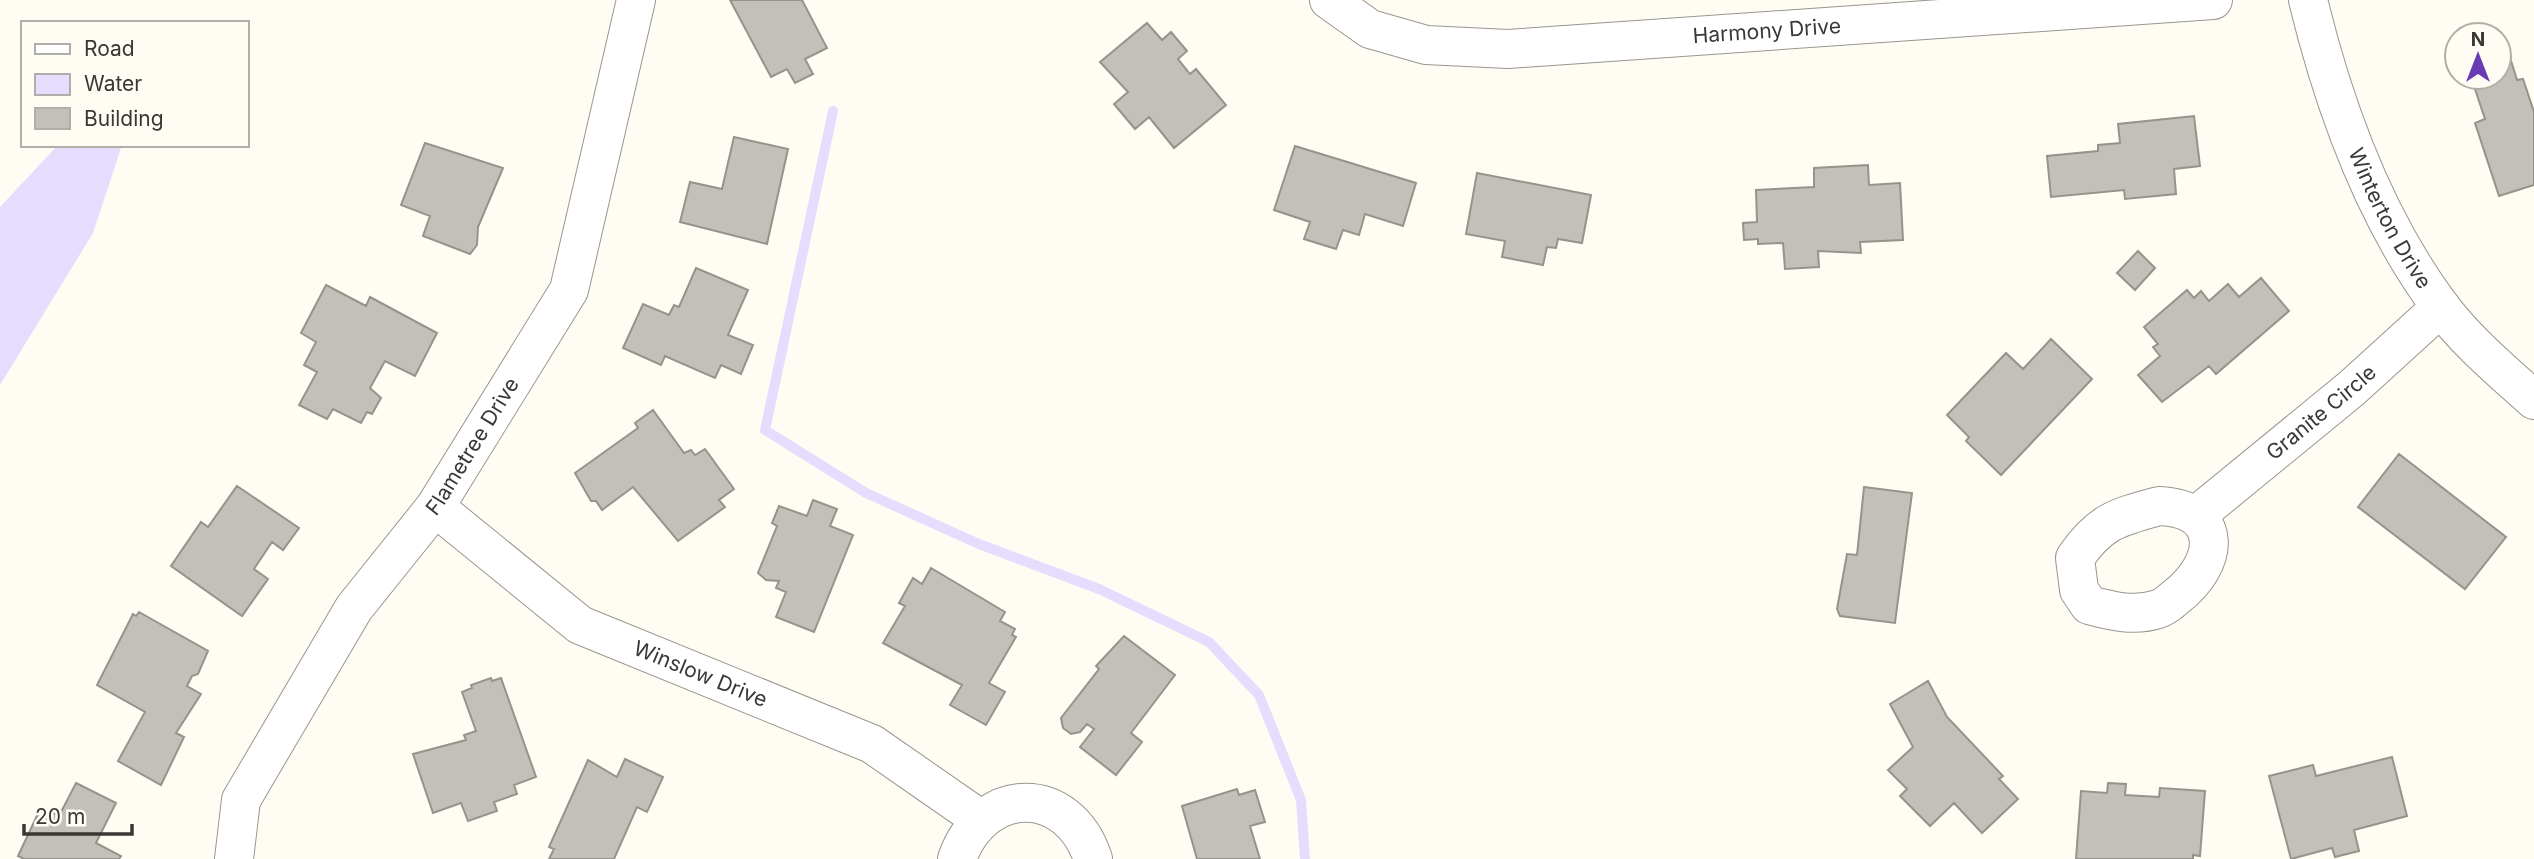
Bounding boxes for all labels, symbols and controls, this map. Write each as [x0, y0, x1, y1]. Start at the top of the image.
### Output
street label: Harmony Drive [1692, 13, 1842, 48]
legend [21, 21, 248, 147]
north arrow [2443, 21, 2513, 91]
text: N [2471, 28, 2485, 51]
text: Road [84, 36, 135, 61]
text: Water [84, 71, 142, 96]
text: Building [84, 106, 164, 131]
street label: Winterton Drive [2344, 144, 2437, 293]
street label: Granite Circle [2261, 359, 2381, 465]
street label: Flametree Drive [420, 373, 524, 520]
street label: Winslow Drive [630, 635, 771, 712]
scale bar [24, 792, 133, 836]
text: 20 m [35, 804, 85, 829]

